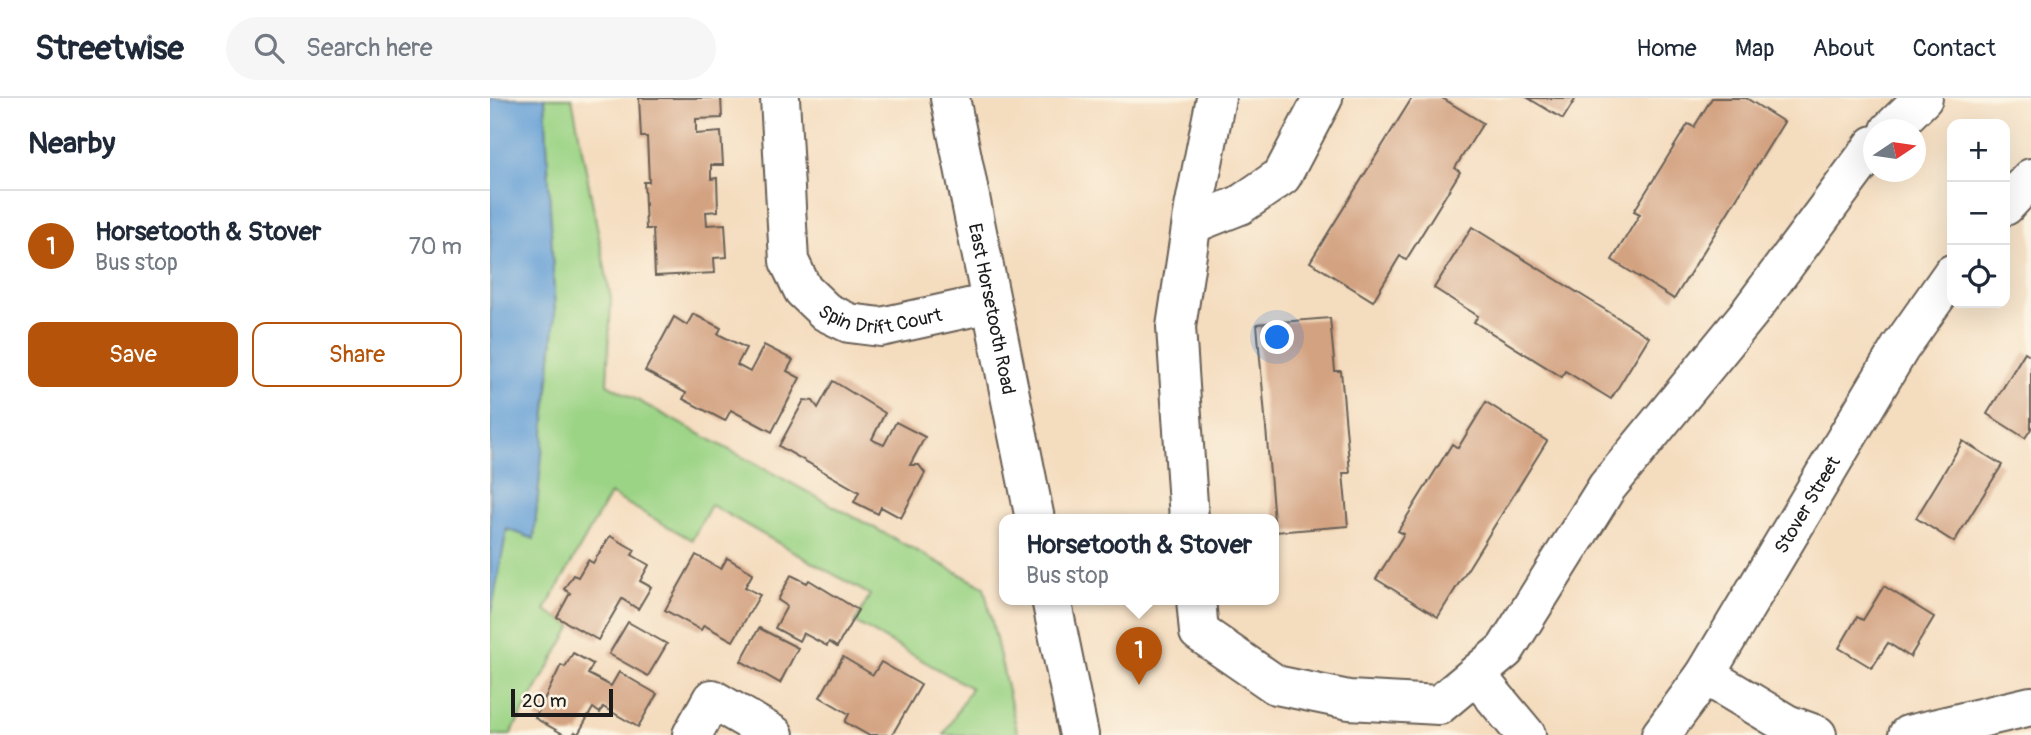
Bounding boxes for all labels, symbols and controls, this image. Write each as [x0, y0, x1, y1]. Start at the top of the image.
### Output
search box [226, 17, 716, 80]
text: Streetwise [35, 28, 184, 69]
icon: search [250, 29, 288, 67]
text: Search here [306, 32, 433, 64]
text: Home [1636, 34, 1697, 63]
text: Map [1735, 34, 1775, 63]
text: About [1813, 34, 1875, 63]
text: Contact [1913, 34, 1996, 63]
north arrow [1863, 119, 1926, 182]
map controls [1947, 119, 2010, 308]
button: + [1947, 119, 2010, 182]
text: Nearby [28, 125, 115, 162]
button: − [1947, 182, 2010, 245]
text: Horsetooth & Stover [95, 216, 321, 248]
street label: East Horsetooth Road [963, 221, 1021, 397]
text: 1 [47, 232, 56, 261]
text: 70 m [409, 232, 462, 261]
button: locate [1947, 245, 2010, 308]
text: Bus stop [95, 248, 178, 277]
street label: Spin Drift Court [813, 300, 945, 340]
your location [1260, 320, 1294, 354]
button: Save [28, 322, 238, 387]
button: Share [252, 322, 462, 387]
street label: Stover Street [1769, 452, 1846, 558]
popup [999, 514, 1279, 605]
text: Horsetooth & Stover [1026, 529, 1252, 561]
text: Bus stop [1026, 561, 1109, 590]
pin: 1 [1116, 627, 1162, 685]
scale bar [511, 686, 612, 718]
text: 20 m [522, 689, 567, 713]

